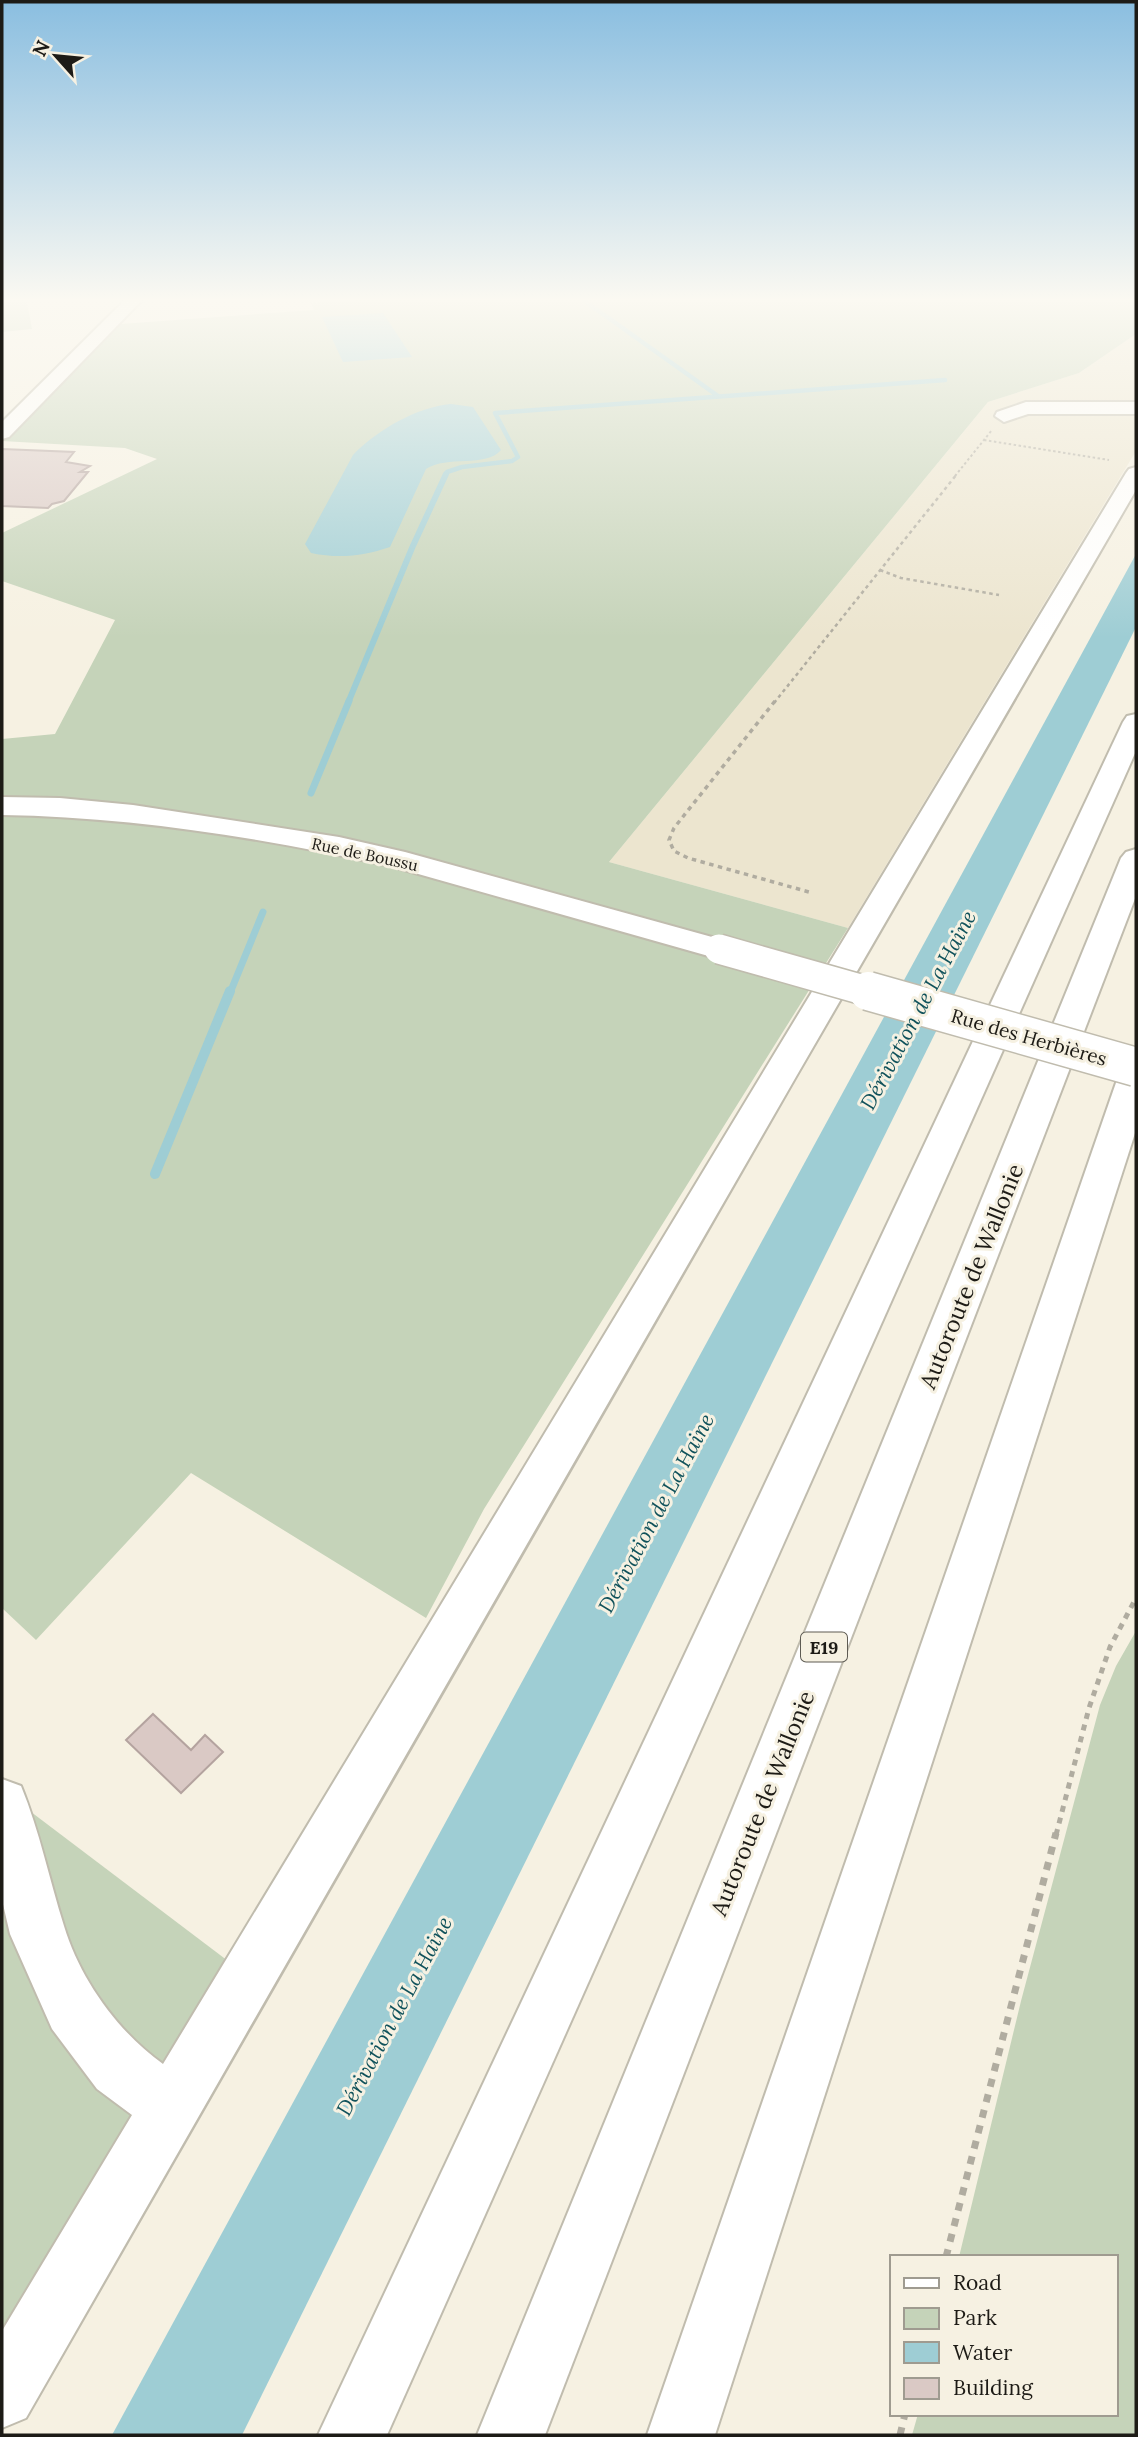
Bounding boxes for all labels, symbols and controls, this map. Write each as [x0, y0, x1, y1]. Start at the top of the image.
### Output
north arrow [21, 21, 91, 91]
text: N [27, 36, 55, 60]
street label: Rue de Boussu [310, 833, 420, 875]
water label: Dérivation de La Haine [854, 906, 982, 1114]
street label: Rue des Herbières [948, 1003, 1110, 1071]
street label: Autoroute de Wallonie [912, 1159, 1029, 1394]
water label: Dérivation de La Haine [592, 1409, 720, 1617]
road number: E19 [801, 1632, 847, 1662]
street label: Autoroute de Wallonie [703, 1686, 820, 1921]
water label: Dérivation de La Haine [330, 1912, 458, 2120]
legend [890, 2255, 1117, 2416]
text: Road [953, 2269, 1002, 2296]
text: Park [953, 2304, 997, 2331]
text: Water [953, 2339, 1012, 2366]
text: Building [953, 2374, 1033, 2401]

